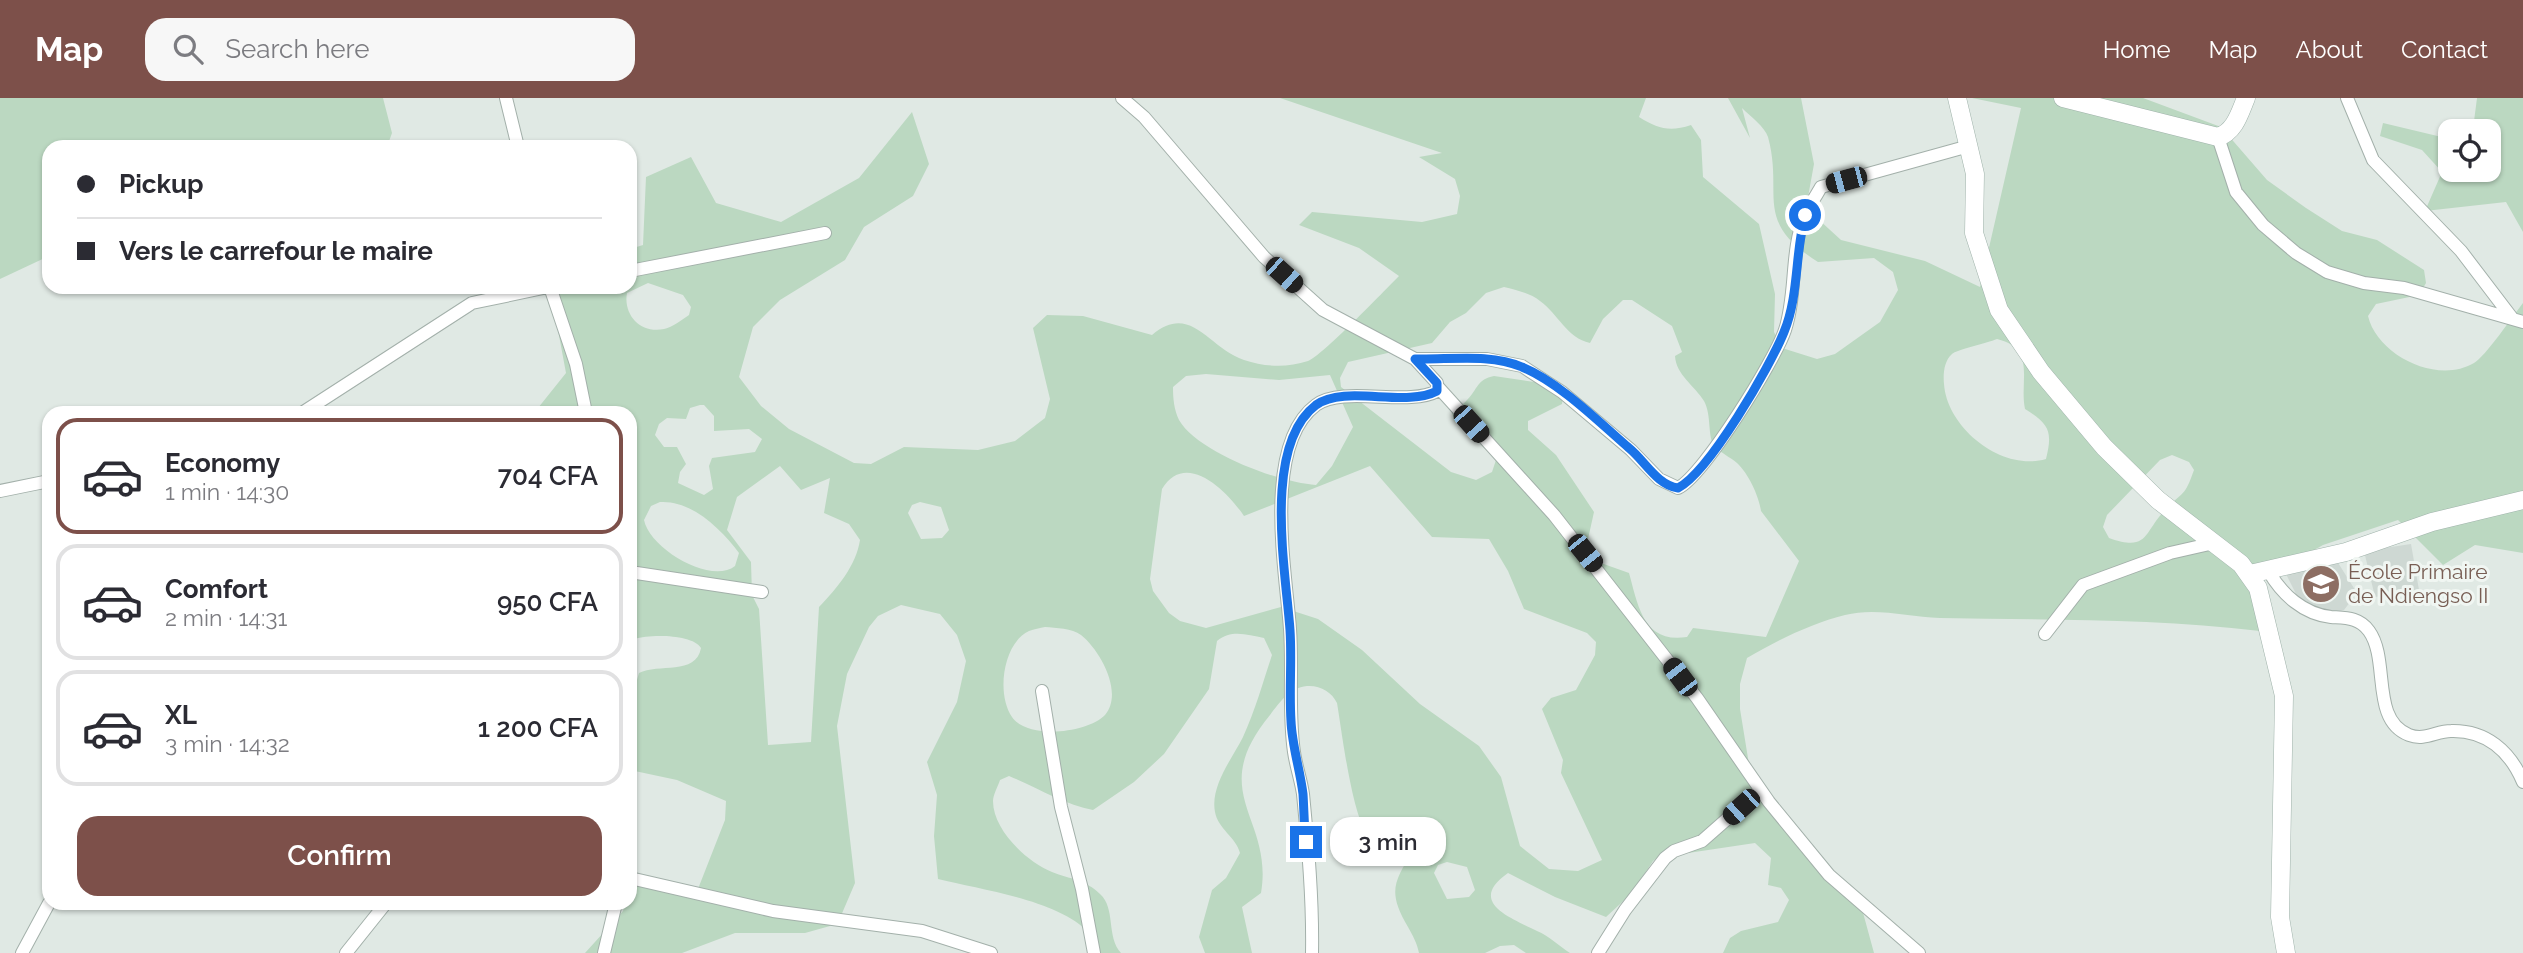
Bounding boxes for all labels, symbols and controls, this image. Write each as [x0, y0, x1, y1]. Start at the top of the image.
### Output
search box [145, 18, 635, 81]
text: Map [35, 30, 103, 69]
icon: search [169, 30, 207, 68]
text: Search here [225, 34, 370, 64]
text: Home [2103, 35, 2171, 64]
text: Map [2209, 35, 2257, 64]
text: About [2295, 35, 2363, 64]
text: Contact [2401, 35, 2488, 64]
map controls [2438, 119, 2501, 182]
button: locate [2438, 119, 2501, 182]
car [1823, 164, 1870, 196]
text: Pickup [119, 169, 204, 199]
route start [1789, 199, 1821, 231]
text: Vers le carrefour le maire [119, 236, 433, 266]
car [1262, 253, 1307, 297]
car [1450, 401, 1493, 447]
icon: car [81, 445, 144, 508]
text: Economy [165, 448, 280, 478]
text: 704 CFA [498, 461, 598, 491]
text: 1 min · 14:30 [165, 478, 289, 505]
car [1564, 530, 1607, 576]
place label: École Primaire de Ndiengso II [2348, 559, 2488, 608]
school or university icon: École Primaire de Ndiengso II [2300, 563, 2342, 605]
icon: car [81, 571, 144, 634]
text: Comfort [165, 574, 268, 604]
text: 950 CFA [497, 587, 598, 617]
text: 2 min · 14:31 [165, 604, 287, 631]
car [1659, 654, 1702, 700]
icon: car [81, 697, 144, 760]
text: XL [165, 700, 197, 730]
text: 1 200 CFA [478, 713, 598, 743]
text: 3 min · 14:32 [165, 730, 290, 757]
car [1719, 785, 1764, 829]
button: Confirm [77, 816, 602, 896]
callout: 3 min [1330, 818, 1446, 866]
route end [1290, 826, 1322, 858]
text: 3 min [1359, 828, 1417, 855]

